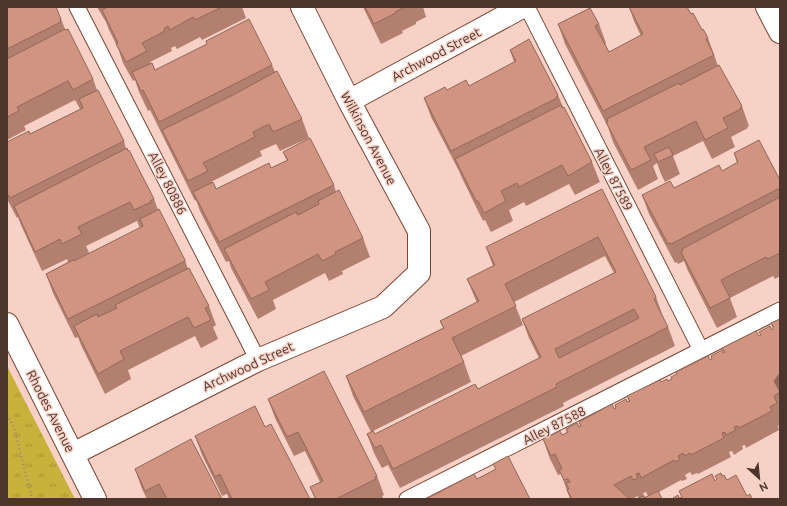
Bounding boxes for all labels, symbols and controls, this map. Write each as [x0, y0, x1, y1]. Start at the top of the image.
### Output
street label: Archwood Street [389, 25, 483, 83]
street label: Wilkinson Avenue [339, 89, 399, 187]
street label: Alley 87589 [592, 145, 636, 213]
street label: Alley 80886 [146, 149, 190, 217]
street label: Archwood Street [200, 339, 296, 393]
street label: Rhodes Avenue [24, 368, 78, 454]
street label: Alley 87588 [520, 403, 588, 447]
north arrow [739, 458, 779, 498]
text: N [757, 480, 770, 494]

